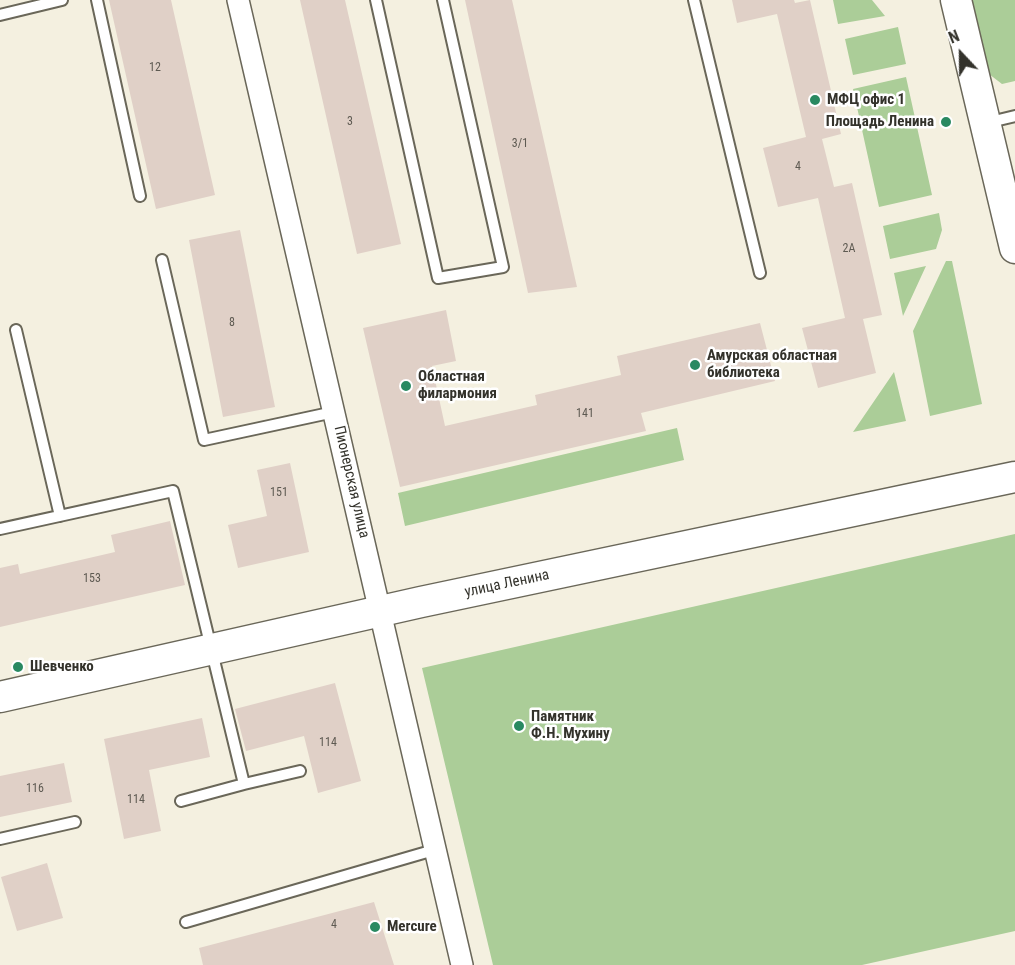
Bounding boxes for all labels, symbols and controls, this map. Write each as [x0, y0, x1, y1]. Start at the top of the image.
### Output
north arrow [931, 24, 991, 84]
text: N [946, 26, 962, 47]
house number: 12 [149, 61, 161, 75]
place label: МФЦ офис 1 [827, 91, 905, 109]
marker: МФЦ офис 1 [808, 93, 822, 107]
place label: Площадь Ленина [826, 113, 934, 131]
house number: 3 [347, 115, 353, 129]
marker: Площадь Ленина [939, 115, 953, 129]
house number: 3/1 [512, 137, 528, 151]
house number: 4 [795, 160, 801, 174]
house number: 2А [843, 242, 855, 256]
house number: 8 [229, 316, 235, 330]
place label: Амурская областная библиотека [707, 347, 837, 382]
marker: Амурская областная библиотека [688, 358, 702, 372]
place label: Областная филармония [418, 368, 497, 403]
marker: Областная филармония [399, 379, 413, 393]
house number: 141 [576, 407, 594, 421]
street label: Пионерская улица [329, 424, 373, 540]
house number: 151 [270, 486, 288, 500]
street label: улица Ленина [463, 566, 551, 602]
house number: 153 [83, 572, 101, 586]
place label: Шевченко [30, 658, 94, 676]
marker: Шевченко [11, 660, 25, 674]
place label: Памятник Ф.Н. Мухину [531, 708, 610, 743]
marker: Памятник Ф.Н. Мухину [512, 719, 526, 733]
house number: 114 [319, 736, 337, 750]
house number: 116 [26, 782, 44, 796]
house number: 114 [127, 793, 145, 807]
house number: 4 [331, 918, 337, 932]
place label: Mercure [387, 918, 437, 936]
marker: Mercure [368, 920, 382, 934]

